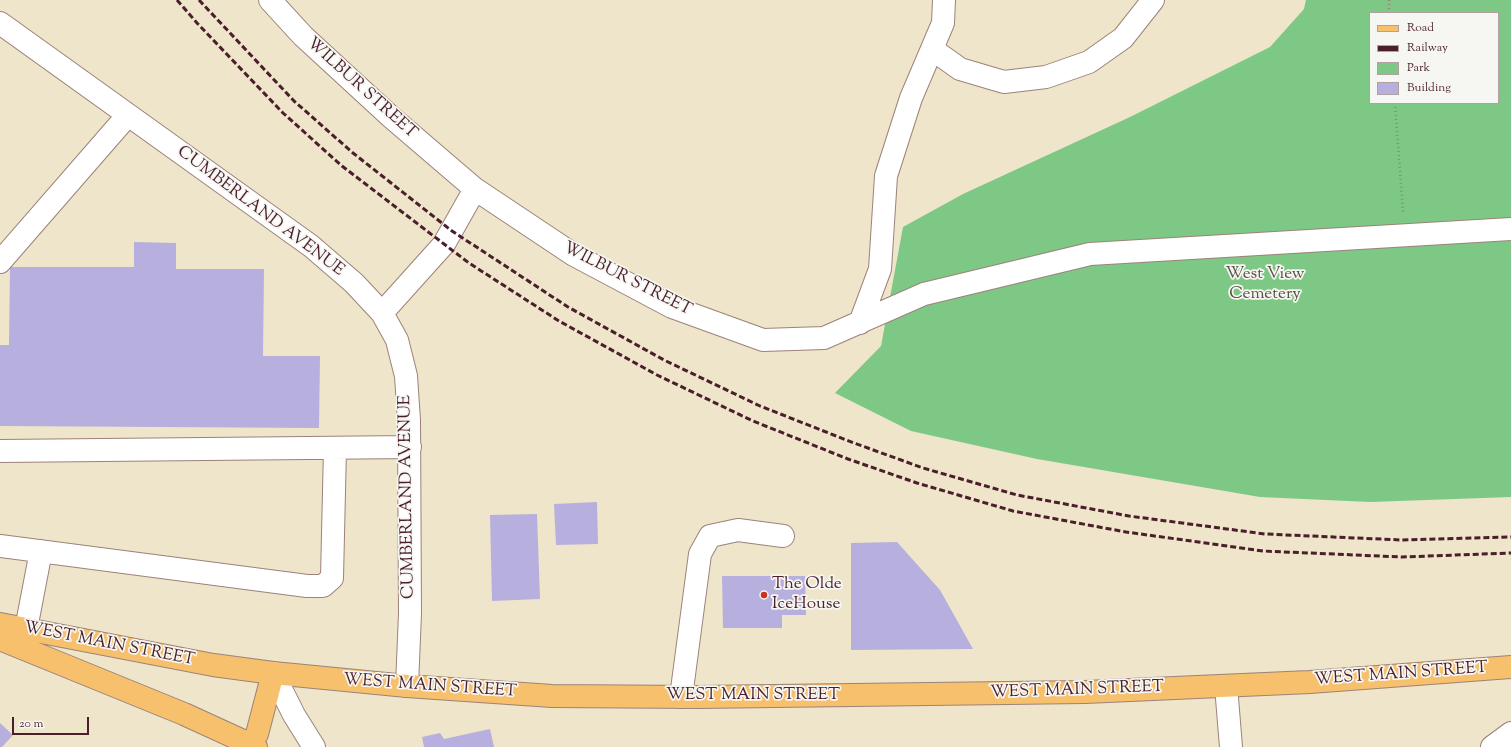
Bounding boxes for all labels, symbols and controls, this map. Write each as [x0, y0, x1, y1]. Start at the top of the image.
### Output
legend [1369, 12, 1499, 104]
text: Road [1407, 19, 1434, 37]
street label: WILBUR STREET [301, 34, 421, 144]
text: Railway [1407, 39, 1448, 57]
text: Park [1407, 59, 1430, 77]
text: Building [1407, 79, 1451, 97]
street label: CUMBERLAND AVENUE [172, 142, 348, 282]
street label: WILBUR STREET [559, 239, 695, 321]
park label: West View Cemetery [1225, 265, 1305, 305]
street label: CUMBERLAND AVENUE [396, 395, 420, 599]
place label: The Olde IceHouse [772, 575, 842, 615]
marker: The Olde IceHouse [759, 590, 769, 600]
street label: WEST MAIN STREET [22, 618, 196, 672]
street label: WEST MAIN STREET [1314, 659, 1488, 691]
street label: WEST MAIN STREET [343, 671, 517, 703]
street label: WEST MAIN STREET [990, 678, 1164, 704]
street label: WEST MAIN STREET [666, 686, 840, 706]
scale bar [14, 709, 91, 735]
text: 20 m [19, 715, 43, 733]

